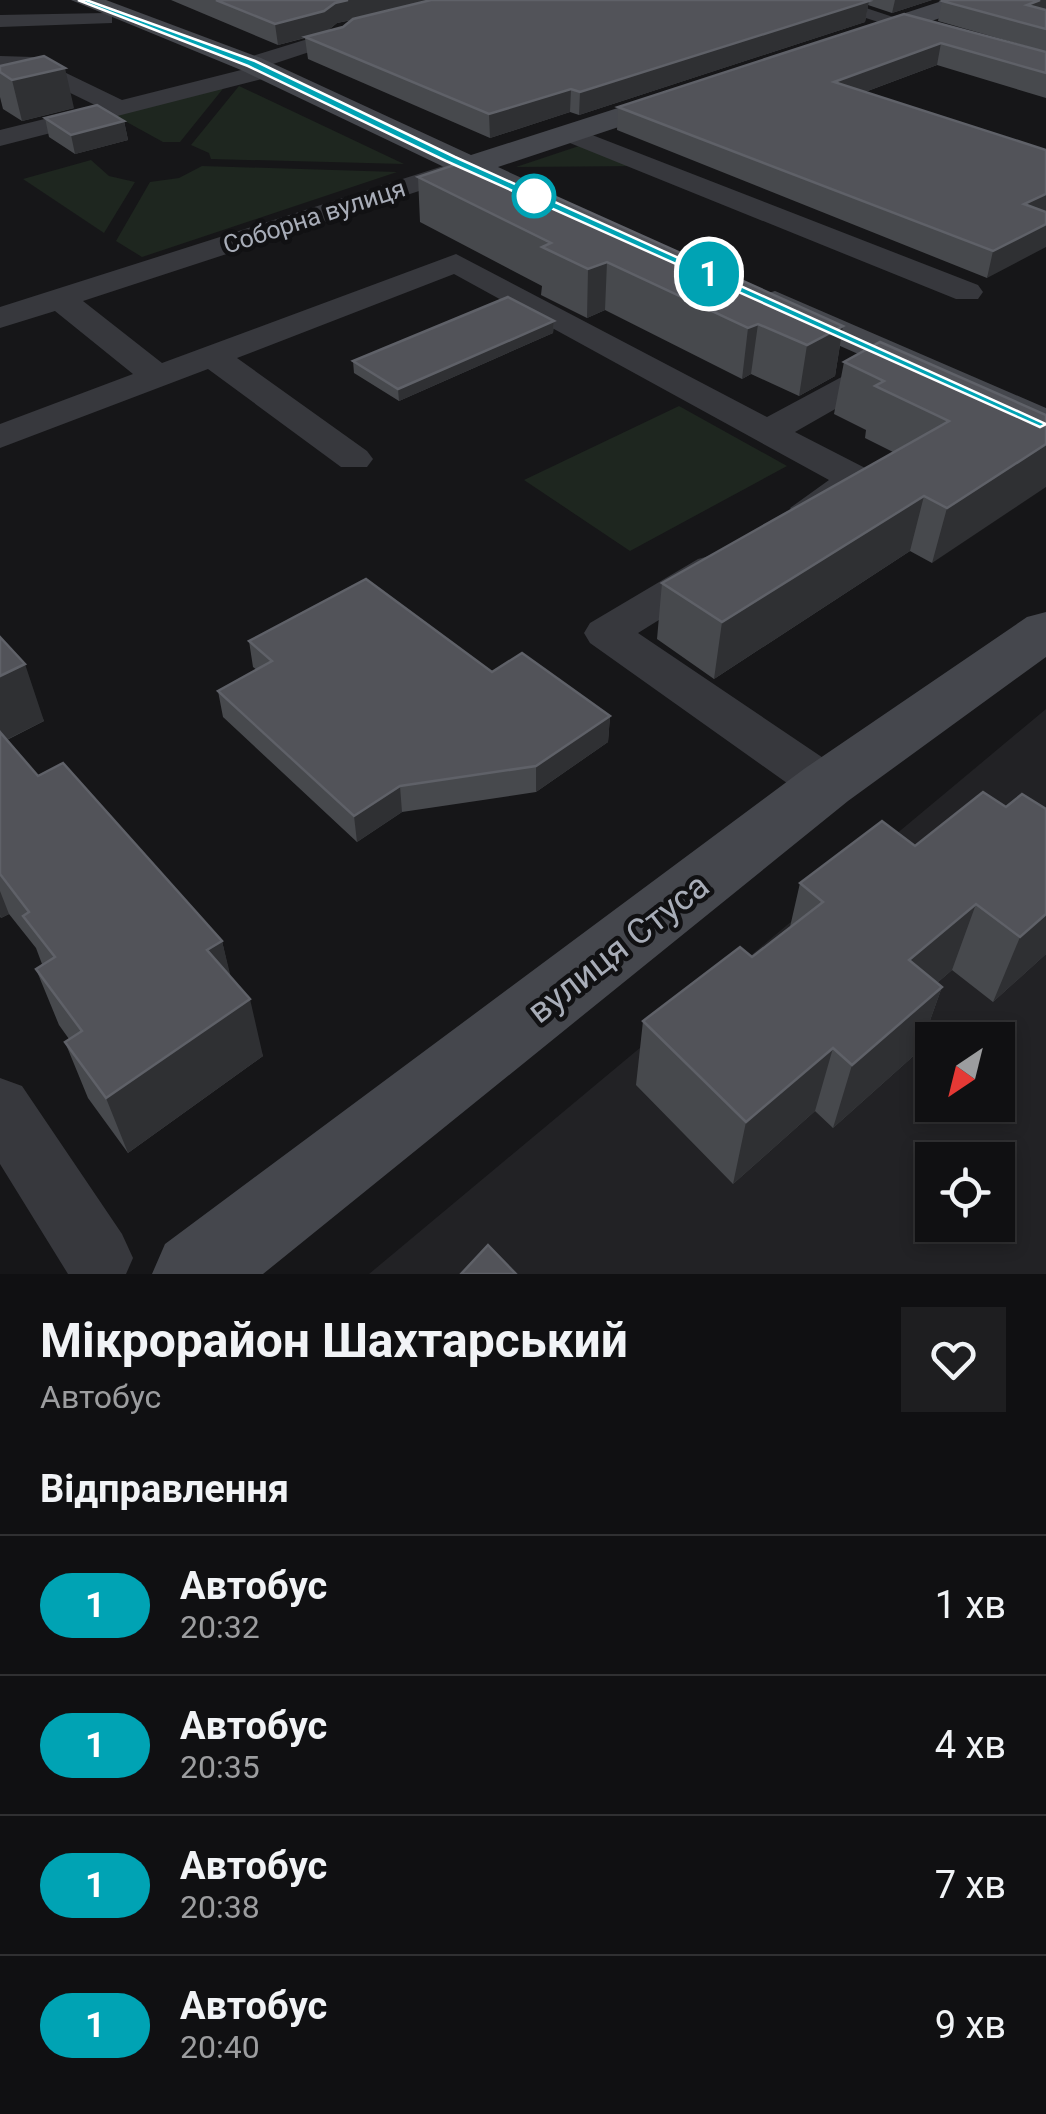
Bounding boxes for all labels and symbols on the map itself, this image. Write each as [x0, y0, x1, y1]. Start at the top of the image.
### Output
street label: Соборна вулиця [219, 173, 409, 260]
unlabelled marker [513, 175, 555, 217]
line badge: 1 [676, 242, 742, 306]
street label: вулиця Стуса [520, 865, 717, 1032]
north arrow [915, 1022, 1015, 1122]

